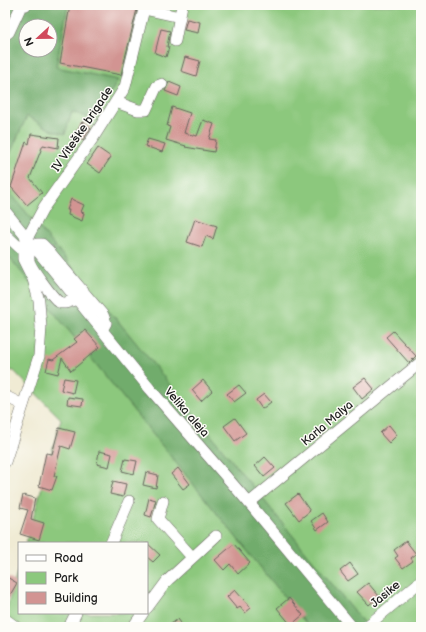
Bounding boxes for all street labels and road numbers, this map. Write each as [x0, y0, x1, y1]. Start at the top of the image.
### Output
street label: IV Viteške brigade [49, 84, 116, 175]
street label: Velika aleja [161, 384, 212, 440]
street label: Karla Malya [298, 397, 356, 449]
street label: Jasike [367, 578, 403, 611]

